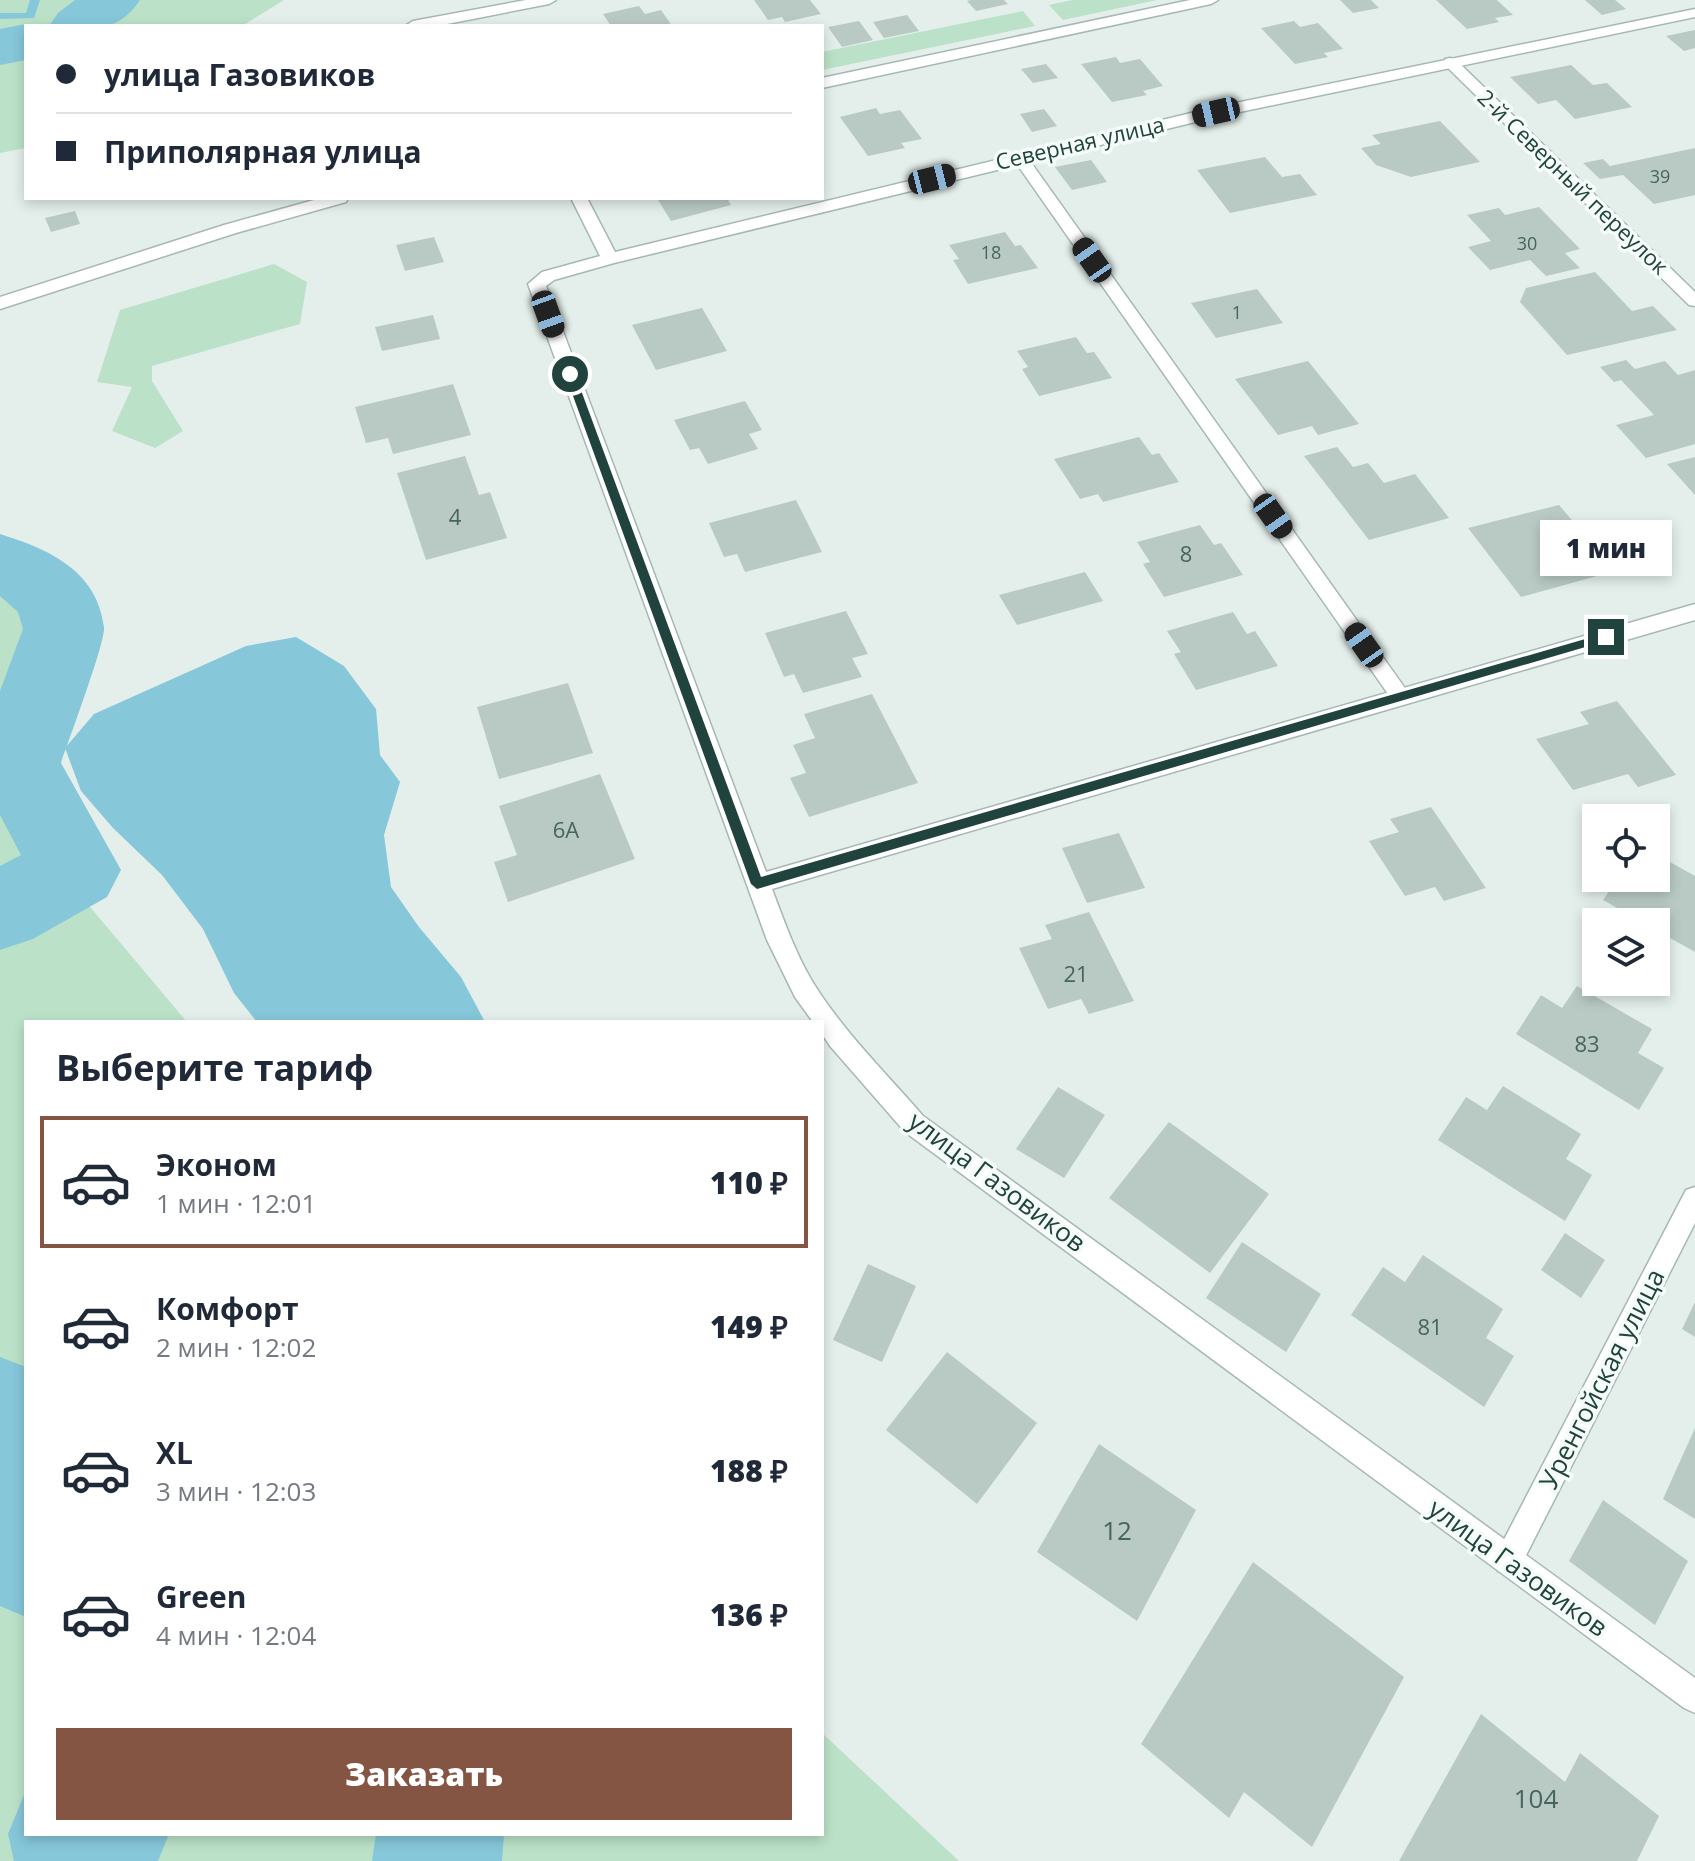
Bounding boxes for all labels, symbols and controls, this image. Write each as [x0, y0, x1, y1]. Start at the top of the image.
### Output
text: улица Газовиков [104, 54, 375, 95]
street label: 2-й Северный переулок [1472, 82, 1676, 281]
car [1190, 95, 1242, 129]
street label: Северная улица [992, 108, 1167, 176]
text: Приполярная улица [104, 131, 422, 172]
car [906, 162, 958, 196]
house number: 39 [1650, 164, 1670, 188]
house number: 30 [1517, 231, 1537, 255]
car [1068, 233, 1116, 287]
house number: 18 [981, 240, 1001, 264]
car [529, 287, 567, 341]
house number: 1 [1232, 300, 1242, 324]
route start [552, 356, 588, 392]
car [1249, 489, 1297, 543]
house number: 4 [449, 501, 462, 531]
callout: 1 мин [1540, 521, 1672, 577]
text: 1 мин [1566, 530, 1646, 566]
house number: 8 [1180, 538, 1192, 568]
car [1340, 618, 1388, 672]
route end [1588, 619, 1624, 655]
map controls [1582, 804, 1670, 996]
button: locate [1582, 804, 1670, 892]
house number: 6А [553, 814, 579, 844]
button: layers [1582, 908, 1670, 996]
house number: 21 [1063, 958, 1089, 988]
house number: 83 [1574, 1028, 1600, 1058]
text: Выберите тариф [56, 1043, 373, 1092]
street label: улица Газовиков [901, 1103, 1094, 1260]
text: Эконом [156, 1144, 277, 1185]
icon: car [60, 1146, 132, 1218]
text: 110 ₽ [710, 1162, 788, 1203]
text: 1 мин · 12:01 [156, 1185, 316, 1221]
street label: Уренгойская улица [1530, 1262, 1672, 1495]
text: Комфорт [156, 1288, 299, 1329]
icon: car [60, 1290, 132, 1362]
text: 149 ₽ [710, 1306, 788, 1347]
house number: 81 [1417, 1311, 1443, 1341]
text: 2 мин · 12:02 [156, 1329, 316, 1365]
text: XL [156, 1432, 193, 1473]
icon: car [60, 1434, 132, 1506]
text: 188 ₽ [710, 1450, 788, 1491]
text: 3 мин · 12:03 [156, 1473, 316, 1509]
street label: улица Газовиков [1422, 1490, 1616, 1645]
house number: 12 [1102, 1512, 1132, 1548]
text: Green [156, 1576, 247, 1617]
icon: car [60, 1578, 132, 1650]
text: 136 ₽ [710, 1594, 788, 1635]
text: 4 мин · 12:04 [156, 1617, 316, 1653]
button: Заказать [56, 1728, 792, 1820]
house number: 104 [1514, 1780, 1558, 1816]

